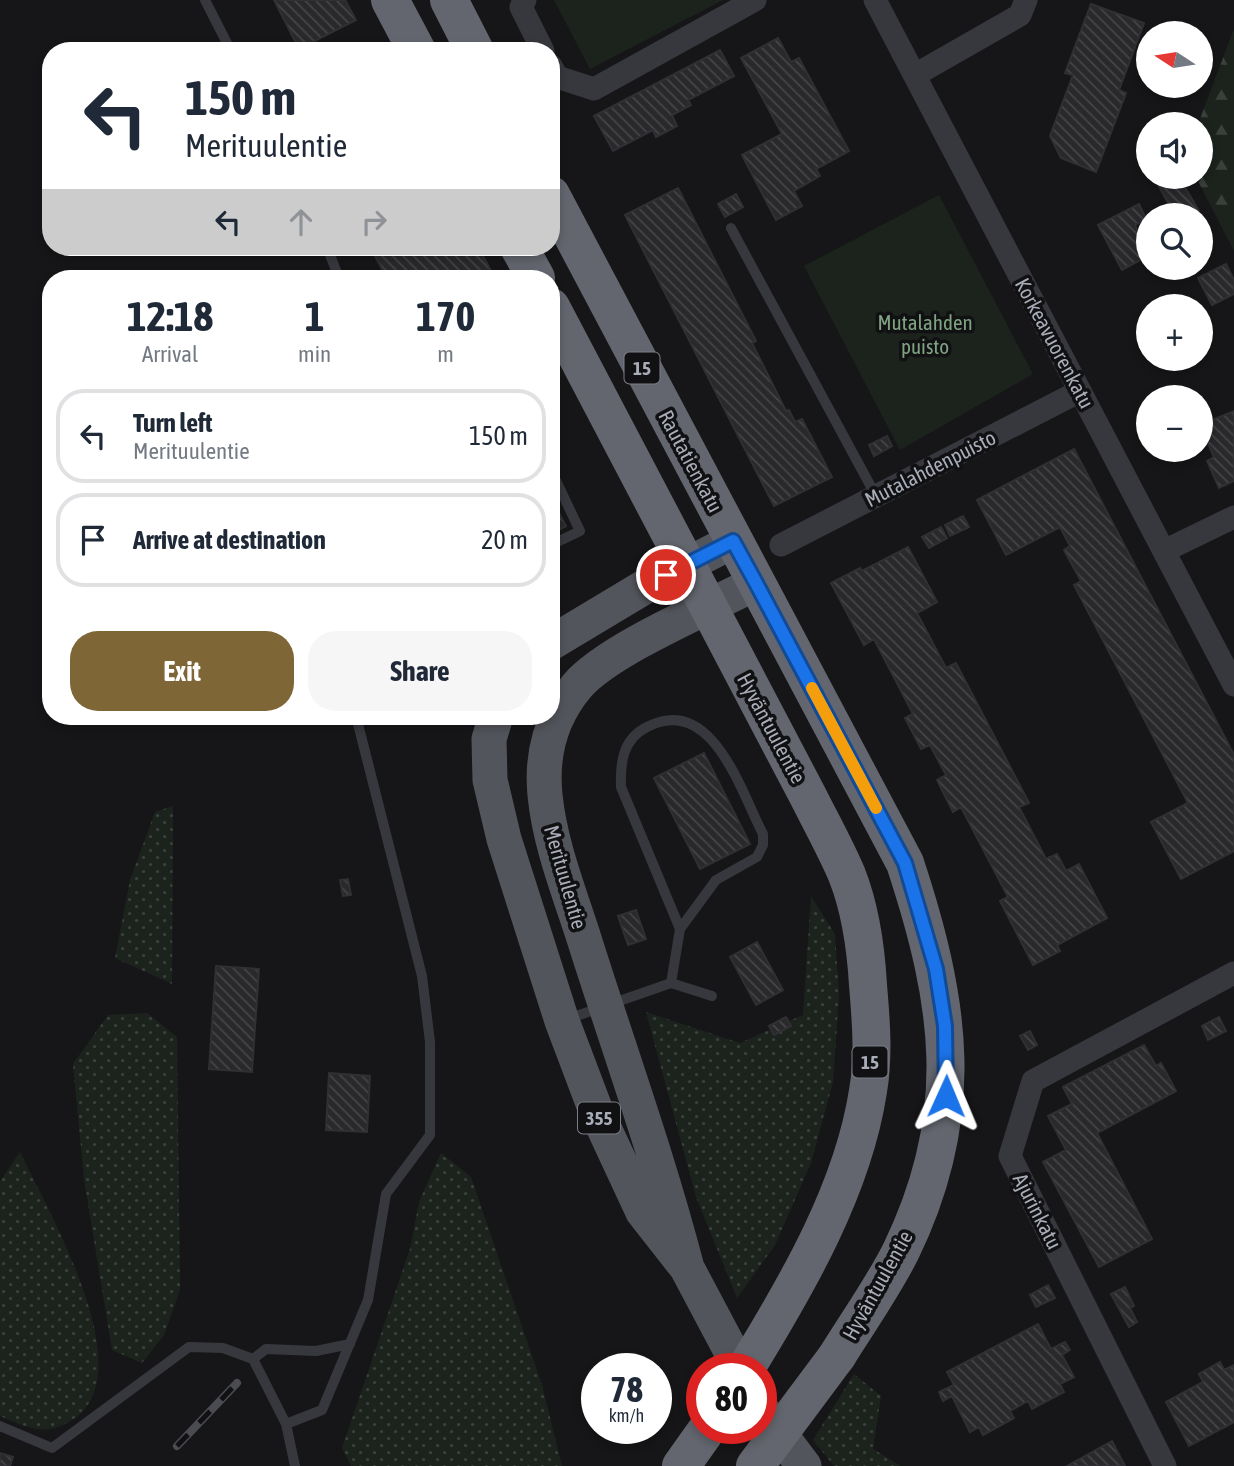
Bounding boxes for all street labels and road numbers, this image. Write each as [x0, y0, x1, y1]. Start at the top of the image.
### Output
street label: Korkeavuorenkatu [1011, 274, 1099, 412]
road number: 15 [624, 352, 660, 384]
street label: Rautatienkatu [654, 406, 728, 516]
street label: Mutalahdenpuisto [861, 425, 999, 511]
street label: Hyväntuulentie [733, 669, 811, 787]
street label: Merituulentie [540, 823, 592, 931]
road number: 15 [852, 1046, 888, 1078]
road number: 355 [578, 1102, 620, 1134]
street label: Ajurinkatu [1009, 1169, 1067, 1253]
street label: Hyväntuulentie [837, 1226, 917, 1344]

